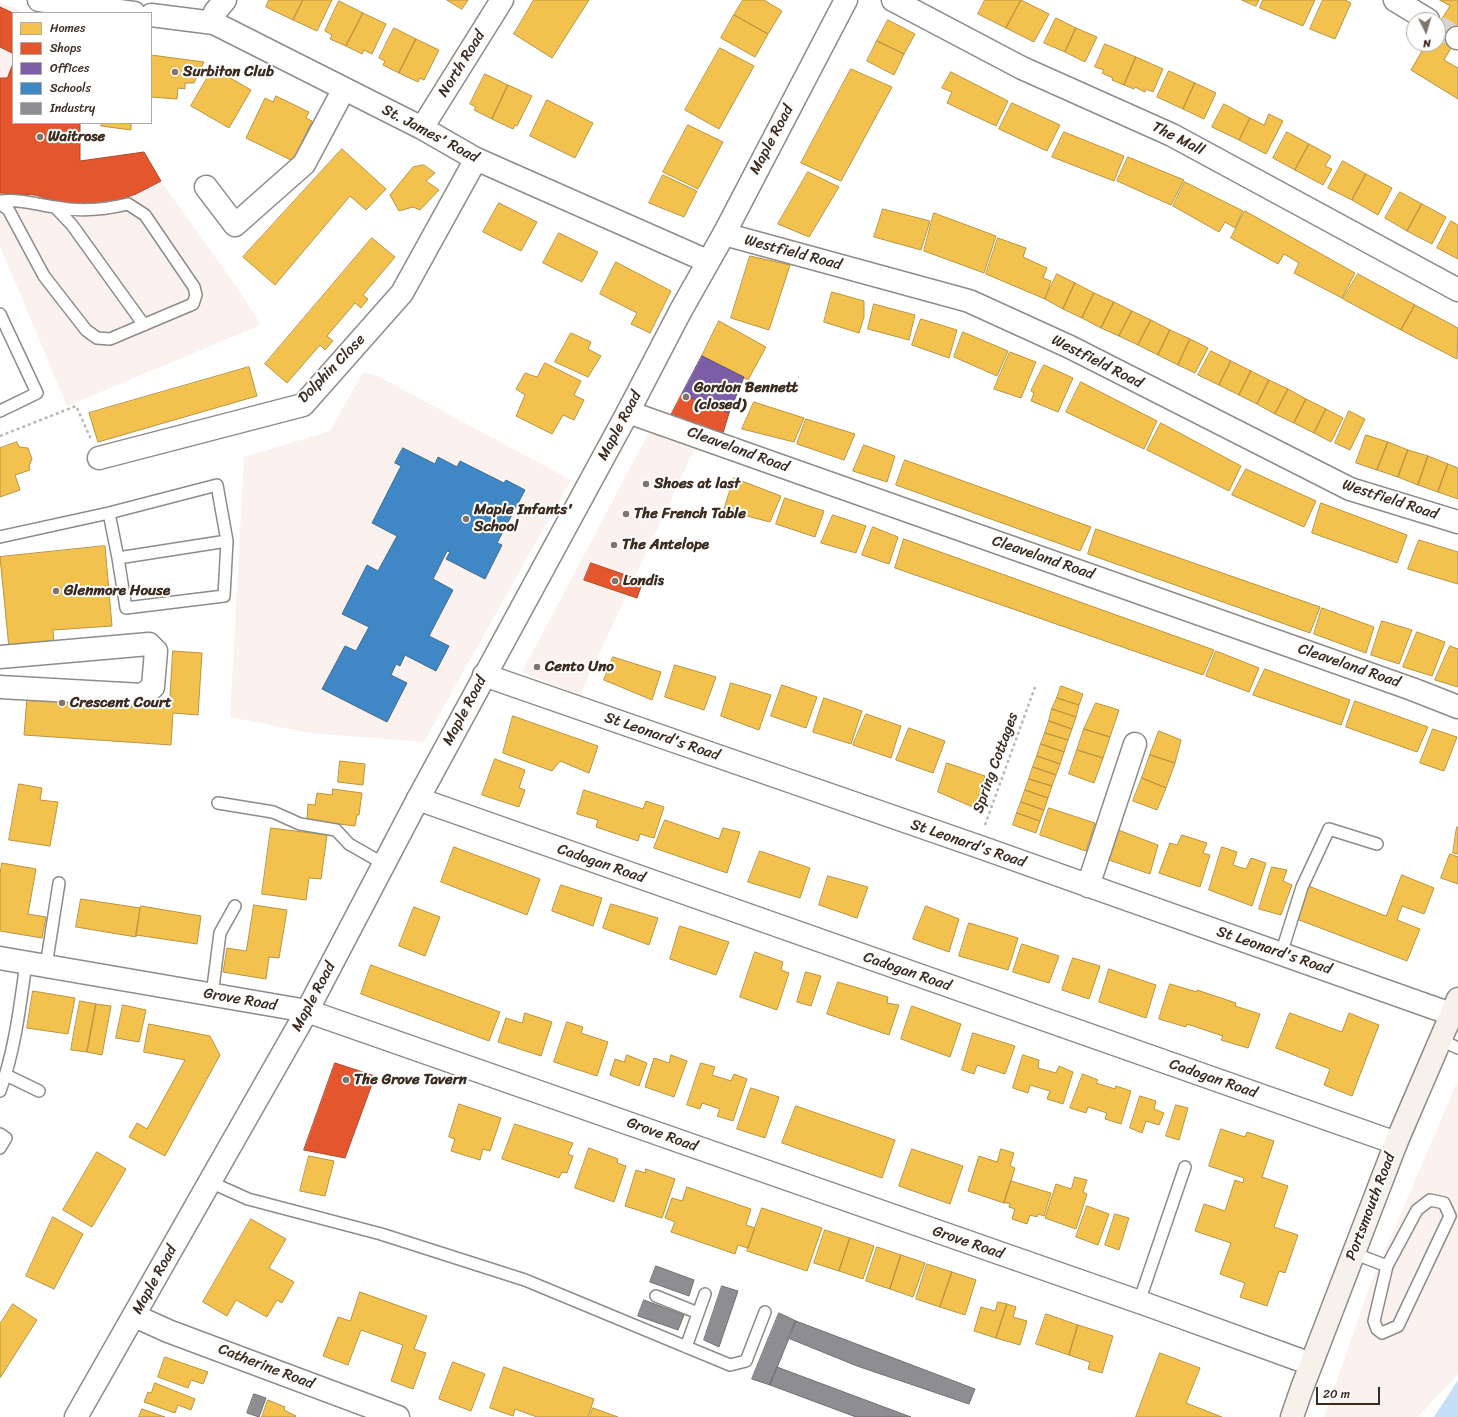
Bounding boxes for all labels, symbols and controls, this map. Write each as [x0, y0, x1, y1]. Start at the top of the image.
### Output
legend [12, 12, 152, 124]
north arrow [1406, 12, 1446, 52]
text: Homes [50, 17, 86, 39]
street label: North Road [435, 28, 489, 100]
text: N [1422, 34, 1432, 53]
text: Shops [50, 37, 81, 59]
text: Offices [50, 57, 89, 79]
place label: Surbiton Club [183, 63, 274, 81]
marker: Surbiton Club [170, 67, 180, 77]
text: Schools [50, 77, 91, 99]
text: Industry [50, 97, 95, 119]
street label: St. James' Road [379, 101, 481, 167]
street label: Maple Road [746, 102, 798, 178]
street label: The Mall [1149, 118, 1207, 160]
place label: Waitrose [48, 128, 105, 146]
marker: Waitrose [35, 132, 45, 142]
street label: Westfield Road [742, 231, 844, 275]
street label: Dolphin Close [295, 331, 369, 407]
street label: Westfield Road [1048, 331, 1146, 393]
place label: Gordon Bennett (closed) [694, 379, 798, 414]
street label: Maple Road [594, 388, 646, 464]
marker: Gordon Bennett (closed) [681, 392, 691, 402]
street label: Cleaveland Road [685, 423, 791, 477]
place label: Shoes at last [654, 475, 740, 493]
street label: Westfield Road [1340, 476, 1440, 524]
marker: Shoes at last [641, 479, 651, 489]
place label: Maple Infants' School [474, 501, 573, 536]
place label: The French Table [634, 505, 746, 523]
marker: The French Table [621, 509, 631, 519]
marker: Maple Infants' School [461, 514, 471, 524]
street label: Cleaveland Road [990, 532, 1096, 584]
place label: The Antelope [622, 536, 709, 554]
marker: The Antelope [609, 540, 619, 550]
place label: Londis [623, 572, 664, 590]
marker: Londis [610, 576, 620, 586]
place label: Glenmore House [64, 582, 170, 600]
marker: Glenmore House [51, 586, 61, 596]
street label: Cleaveland Road [1296, 640, 1402, 692]
place label: Cento Uno [545, 658, 614, 676]
marker: Cento Uno [532, 662, 542, 672]
street label: Maple Road [439, 673, 491, 749]
place label: Crescent Court [70, 694, 172, 712]
marker: Crescent Court [57, 698, 67, 708]
street label: St Leonard's Road [602, 709, 722, 765]
street label: Spring Cottages [969, 710, 1023, 816]
street label: St Leonard's Road [908, 816, 1028, 872]
street label: Cadogan Road [555, 841, 647, 887]
street label: St Leonard's Road [1214, 923, 1334, 979]
street label: Cadogan Road [861, 949, 953, 995]
street label: Maple Road [288, 959, 340, 1035]
street label: Grove Road [202, 985, 278, 1015]
street label: Cadogan Road [1167, 1056, 1259, 1102]
place label: The Grove Tavern [354, 1071, 467, 1089]
marker: The Grove Tavern [341, 1075, 351, 1085]
street label: Grove Road [624, 1114, 700, 1156]
street label: Portsmouth Road [1342, 1151, 1400, 1263]
street label: Grove Road [930, 1222, 1006, 1264]
street label: Maple Road [129, 1243, 181, 1317]
street label: Catherine Road [216, 1340, 316, 1394]
scale bar [1318, 1379, 1382, 1405]
text: 20 m [1323, 1383, 1350, 1405]

